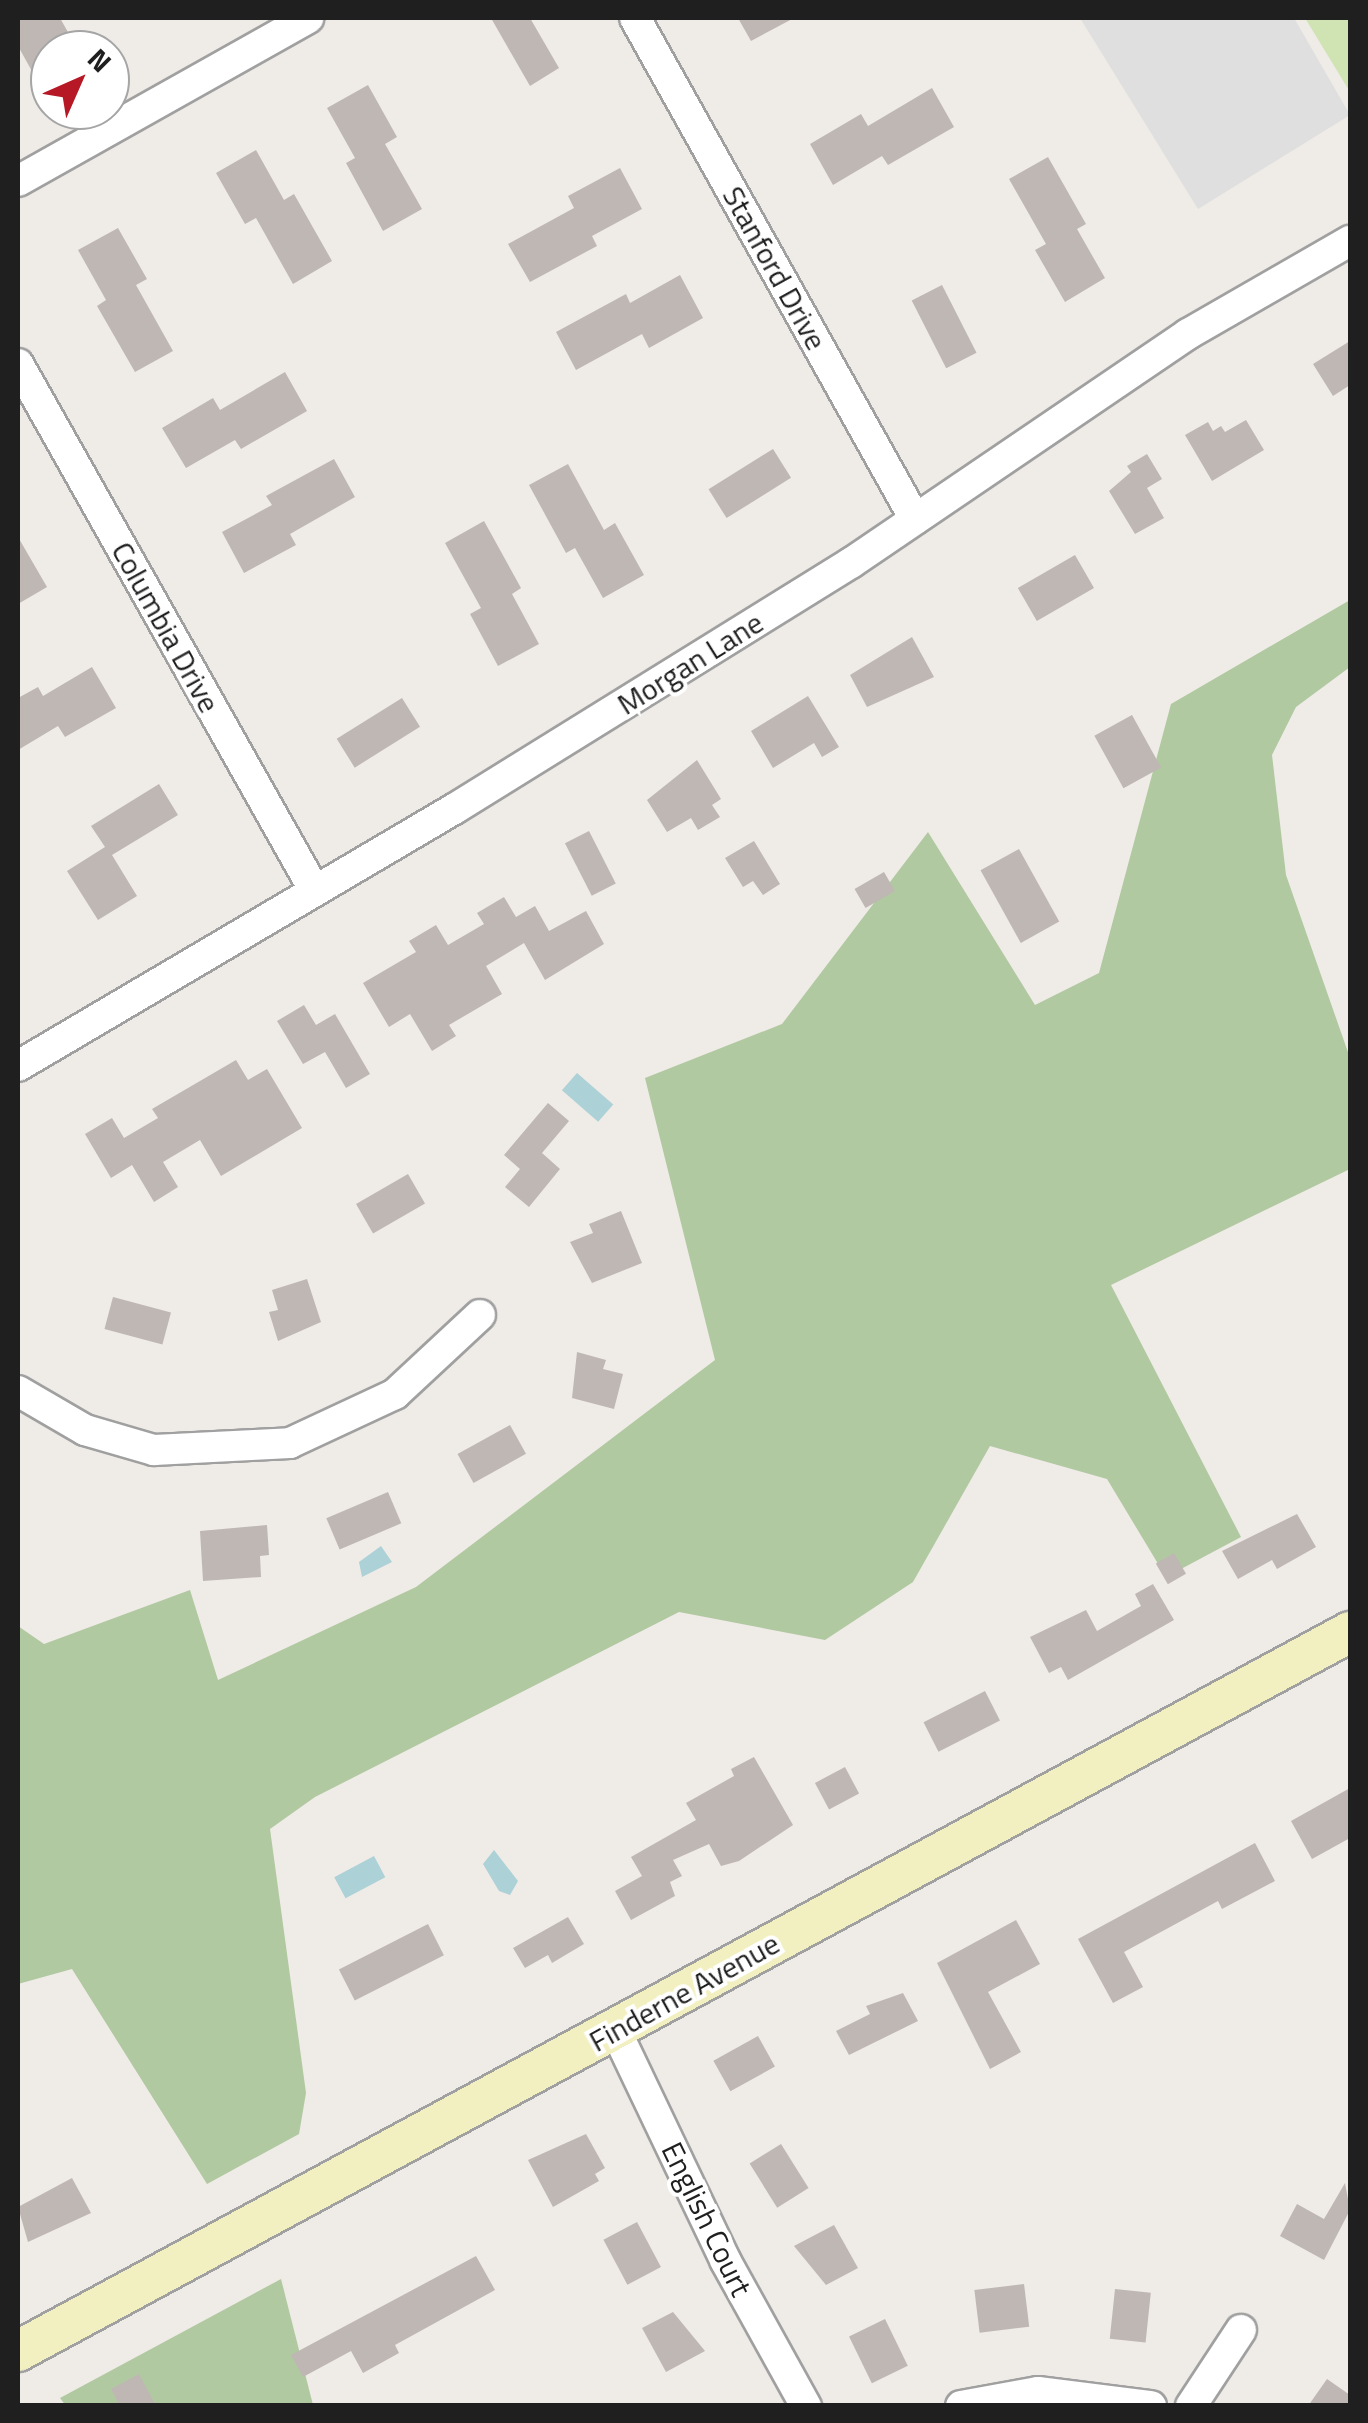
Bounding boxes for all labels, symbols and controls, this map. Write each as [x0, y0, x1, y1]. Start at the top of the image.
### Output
north arrow [30, 30, 130, 130]
text: N [78, 38, 122, 82]
street label: Stanford Drive [715, 180, 835, 356]
street label: Columbia Drive [104, 535, 228, 719]
street label: Morgan Lane [611, 604, 769, 722]
street label: Finderne Avenue [583, 1925, 785, 2059]
street label: English Court [654, 2136, 760, 2302]

